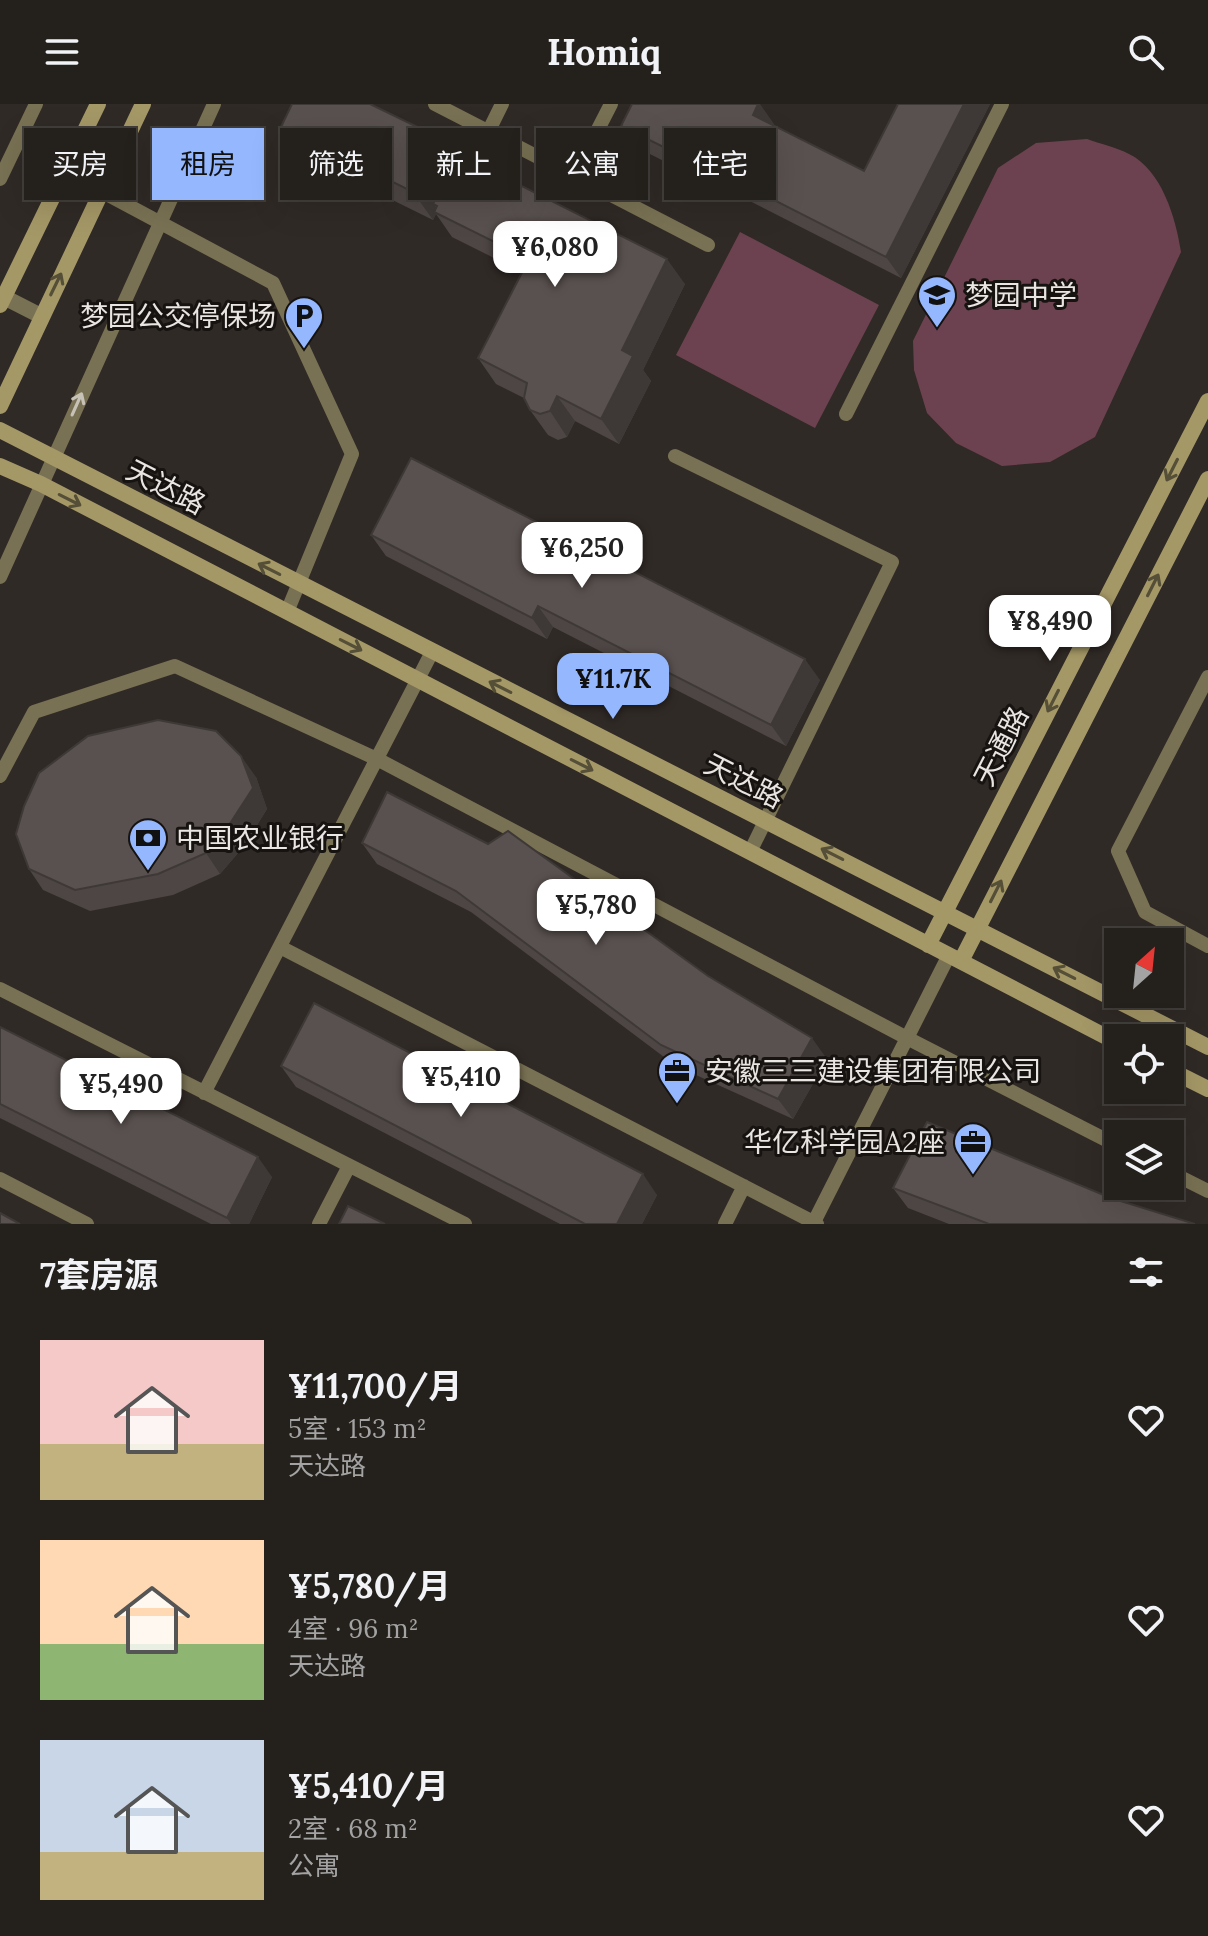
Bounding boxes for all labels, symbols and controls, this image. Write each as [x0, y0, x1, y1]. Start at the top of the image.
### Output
text: Homiq [547, 29, 661, 75]
icon: menu [40, 30, 84, 74]
icon: search [1124, 30, 1168, 74]
chip: 买房 [24, 128, 136, 200]
chip: 租房 [152, 128, 264, 200]
chip: 筛选 [280, 128, 392, 200]
chip: 新上 [408, 128, 520, 200]
chip: 公寓 [536, 128, 648, 200]
chip: 住宅 [664, 128, 776, 200]
pin: ¥6,080 [490, 221, 620, 289]
text: ¥6,080 [511, 230, 599, 263]
one-way arrow [49, 273, 64, 297]
school or university icon: 梦园中学 [916, 274, 958, 329]
place label: 梦园中学 [965, 277, 1077, 313]
parking icon: 梦园公交停保场 [283, 295, 325, 350]
place label: 梦园公交停保场 [80, 298, 276, 334]
one-way arrow [70, 392, 85, 416]
street label: 天达路 [120, 452, 212, 522]
one-way arrow [1164, 458, 1180, 481]
one-way arrow [58, 492, 82, 508]
pin: ¥6,250 [517, 522, 647, 590]
text: ¥6,250 [540, 531, 624, 564]
one-way arrow [257, 560, 281, 576]
one-way arrow [1146, 574, 1161, 598]
pin: ¥8,490 [985, 595, 1115, 663]
text: ¥8,490 [1007, 604, 1093, 637]
one-way arrow [338, 638, 362, 653]
pin: ¥11.7K [548, 653, 678, 721]
text: ¥11.7K [575, 662, 651, 695]
one-way arrow [489, 678, 513, 694]
one-way arrow [1045, 689, 1061, 713]
street label: 天通路 [966, 700, 1036, 792]
street label: 天达路 [698, 746, 790, 816]
one-way arrow [569, 757, 593, 773]
bank icon: 中国农业银行 [127, 817, 169, 872]
place label: 中国农业银行 [176, 820, 344, 856]
one-way arrow [821, 846, 845, 862]
pin: ¥5,780 [531, 879, 661, 947]
one-way arrow [988, 880, 1004, 904]
text: ¥5,780 [555, 888, 637, 921]
north arrow [1104, 928, 1184, 1008]
map controls [1104, 928, 1184, 1200]
one-way arrow [1052, 964, 1076, 980]
button: locate [1104, 1024, 1184, 1104]
office icon: 安徽三三建设集团有限公司 [656, 1050, 698, 1105]
pin: ¥5,410 [396, 1051, 526, 1119]
place label: 安徽三三建设集团有限公司 [705, 1053, 1041, 1089]
pin: ¥5,490 [56, 1058, 186, 1126]
text: ¥5,410 [421, 1060, 501, 1093]
text: ¥5,490 [78, 1067, 164, 1100]
button: layers [1104, 1120, 1184, 1200]
office icon: 华亿科学园A2座 [952, 1121, 994, 1176]
place label: 华亿科学园A2座 [744, 1124, 945, 1160]
icon: filters [1124, 1250, 1168, 1294]
text: 7套房源 [40, 1253, 158, 1296]
text: ¥11,700/月 [288, 1364, 462, 1407]
icon: home [104, 1372, 200, 1468]
icon: heart [1124, 1398, 1168, 1442]
text: 5室 · 153 m² [288, 1412, 427, 1445]
text: 天达路 [288, 1449, 366, 1482]
text: ¥5,780/月 [288, 1564, 451, 1607]
icon: home [104, 1572, 200, 1668]
icon: heart [1124, 1598, 1168, 1642]
text: 4室 · 96 m² [288, 1612, 418, 1645]
text: 天达路 [288, 1649, 366, 1682]
text: ¥5,410/月 [288, 1764, 449, 1807]
icon: home [104, 1772, 200, 1868]
icon: heart [1124, 1798, 1168, 1842]
text: 2室 · 68 m² [288, 1812, 418, 1845]
text: 公寓 [288, 1849, 340, 1882]

